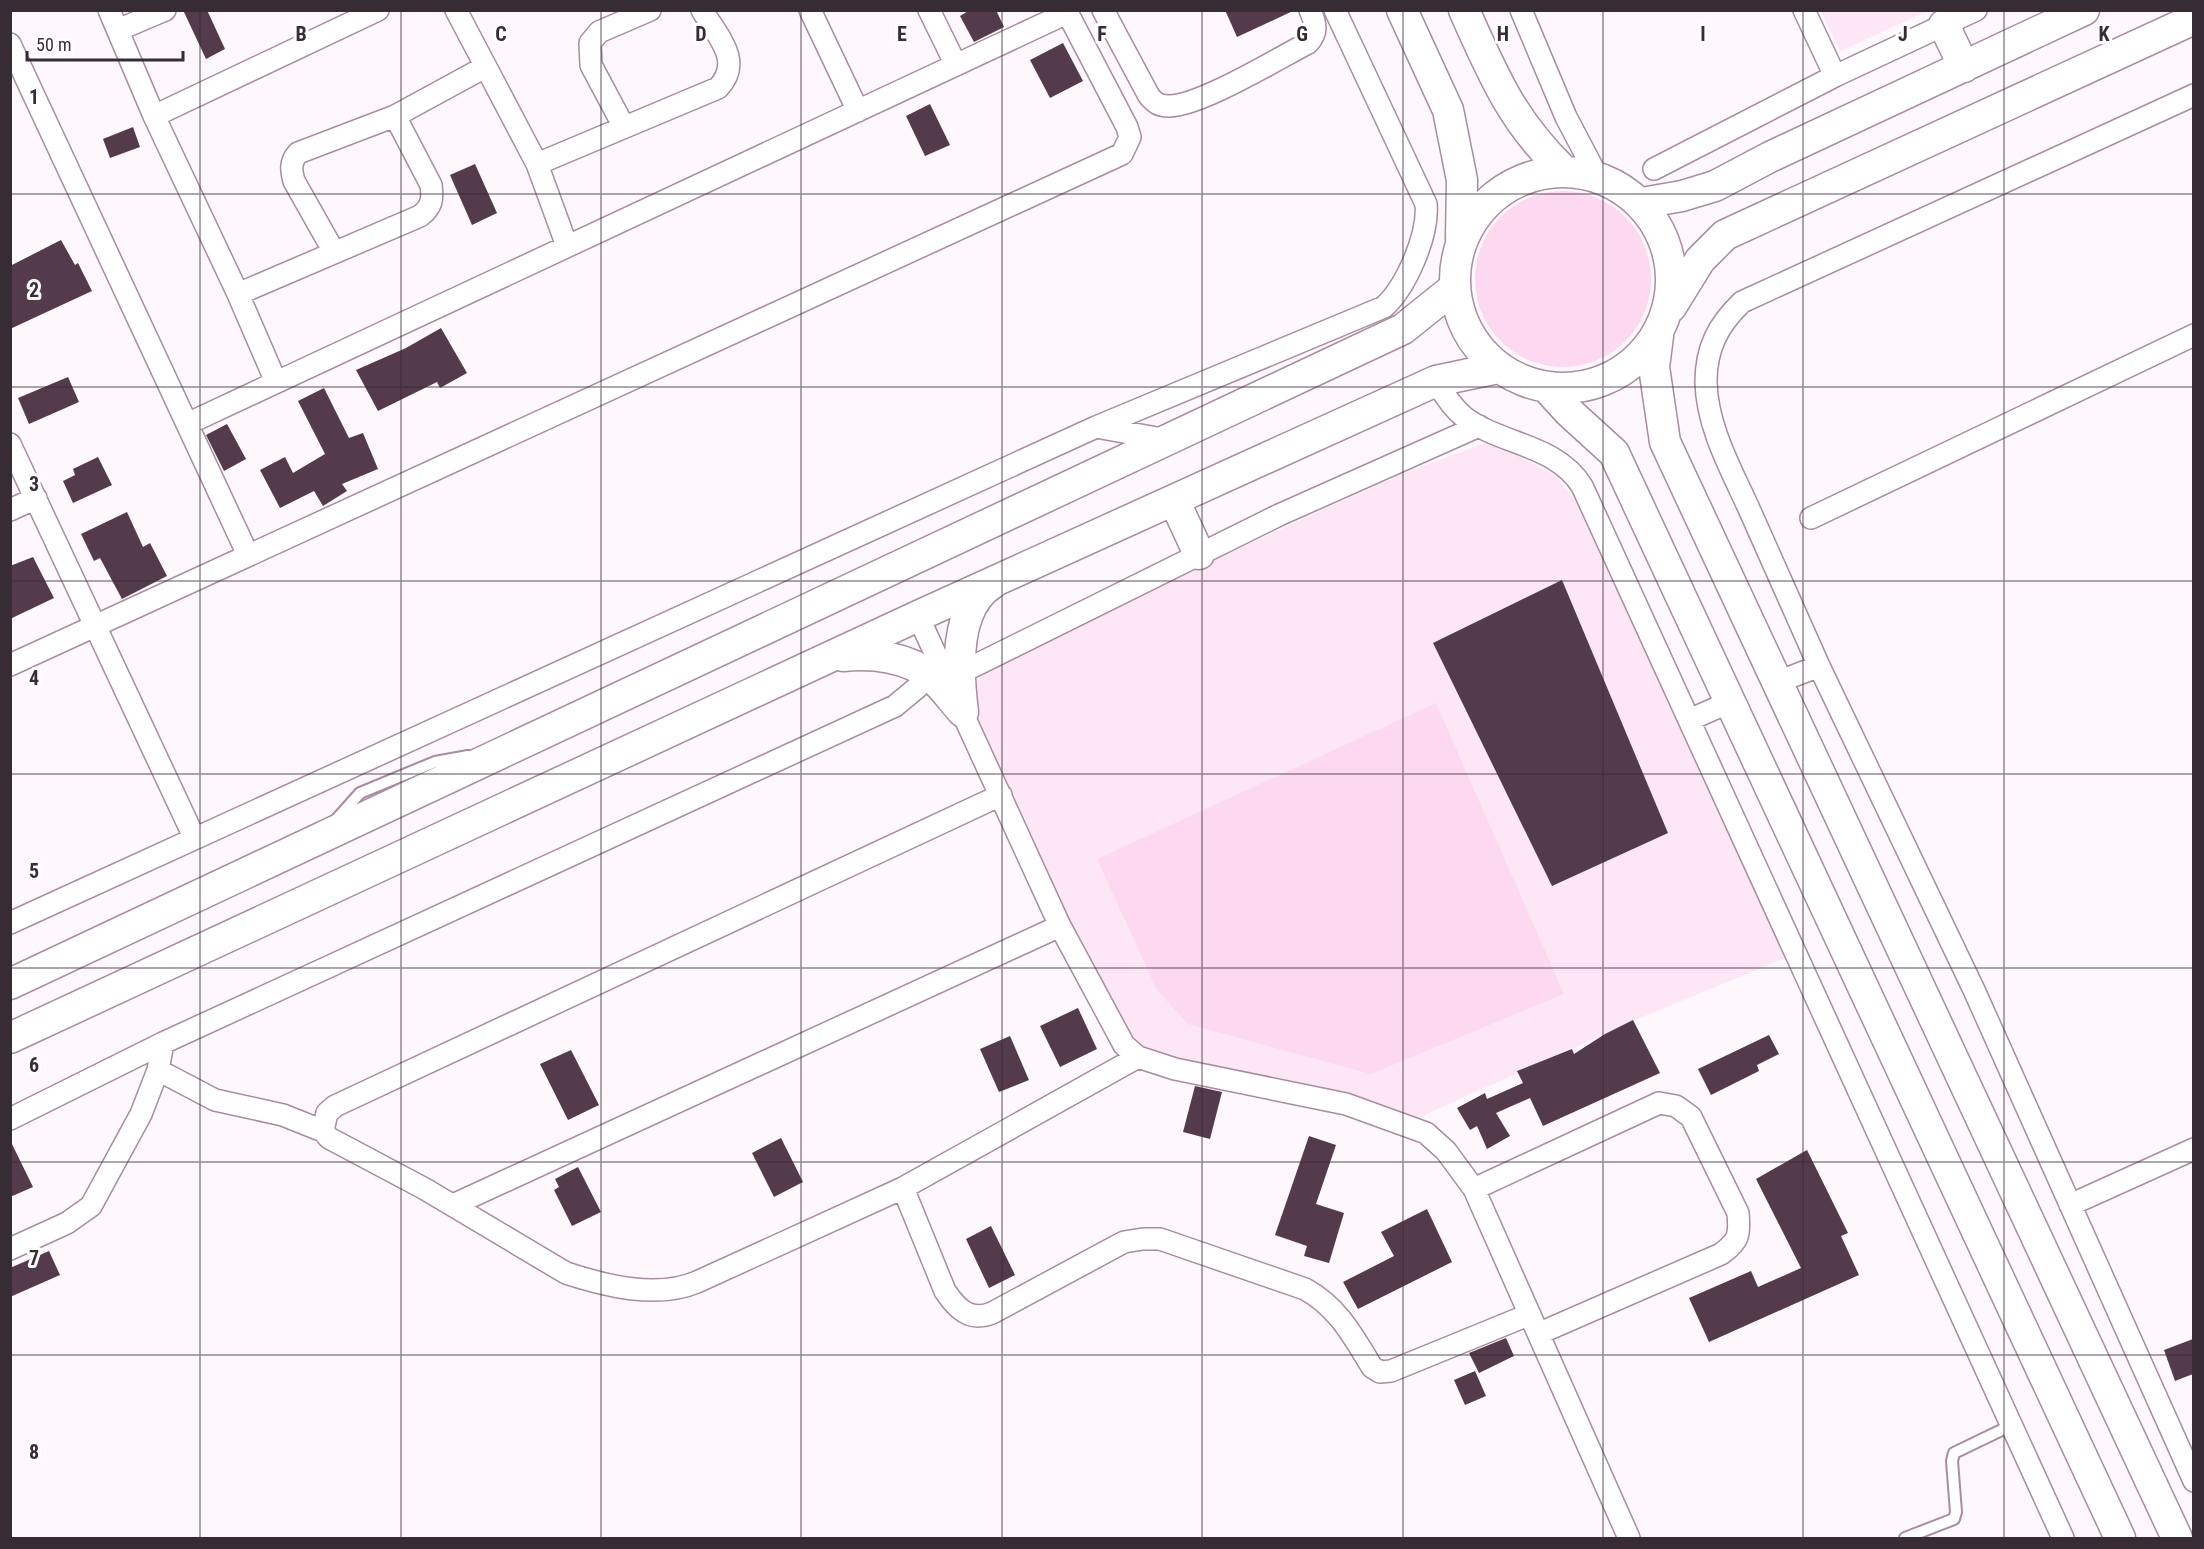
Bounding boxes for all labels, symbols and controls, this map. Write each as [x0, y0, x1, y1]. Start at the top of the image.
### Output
text: B [295, 22, 307, 46]
text: C [495, 22, 507, 46]
text: D [695, 22, 707, 46]
text: E [897, 22, 907, 46]
text: F [1097, 22, 1107, 46]
text: G [1296, 22, 1308, 46]
text: H [1497, 22, 1509, 46]
text: I [1700, 22, 1706, 46]
text: J [1898, 22, 1908, 46]
text: K [2098, 22, 2110, 46]
scale bar [27, 24, 183, 62]
text: 50 m [36, 34, 71, 55]
text: 1 [29, 85, 39, 109]
text: 2 [29, 278, 39, 302]
text: 3 [29, 472, 39, 496]
text: 4 [29, 666, 39, 690]
text: 5 [29, 859, 39, 883]
text: 6 [29, 1053, 39, 1077]
text: 7 [29, 1246, 39, 1270]
text: 8 [29, 1440, 39, 1464]

